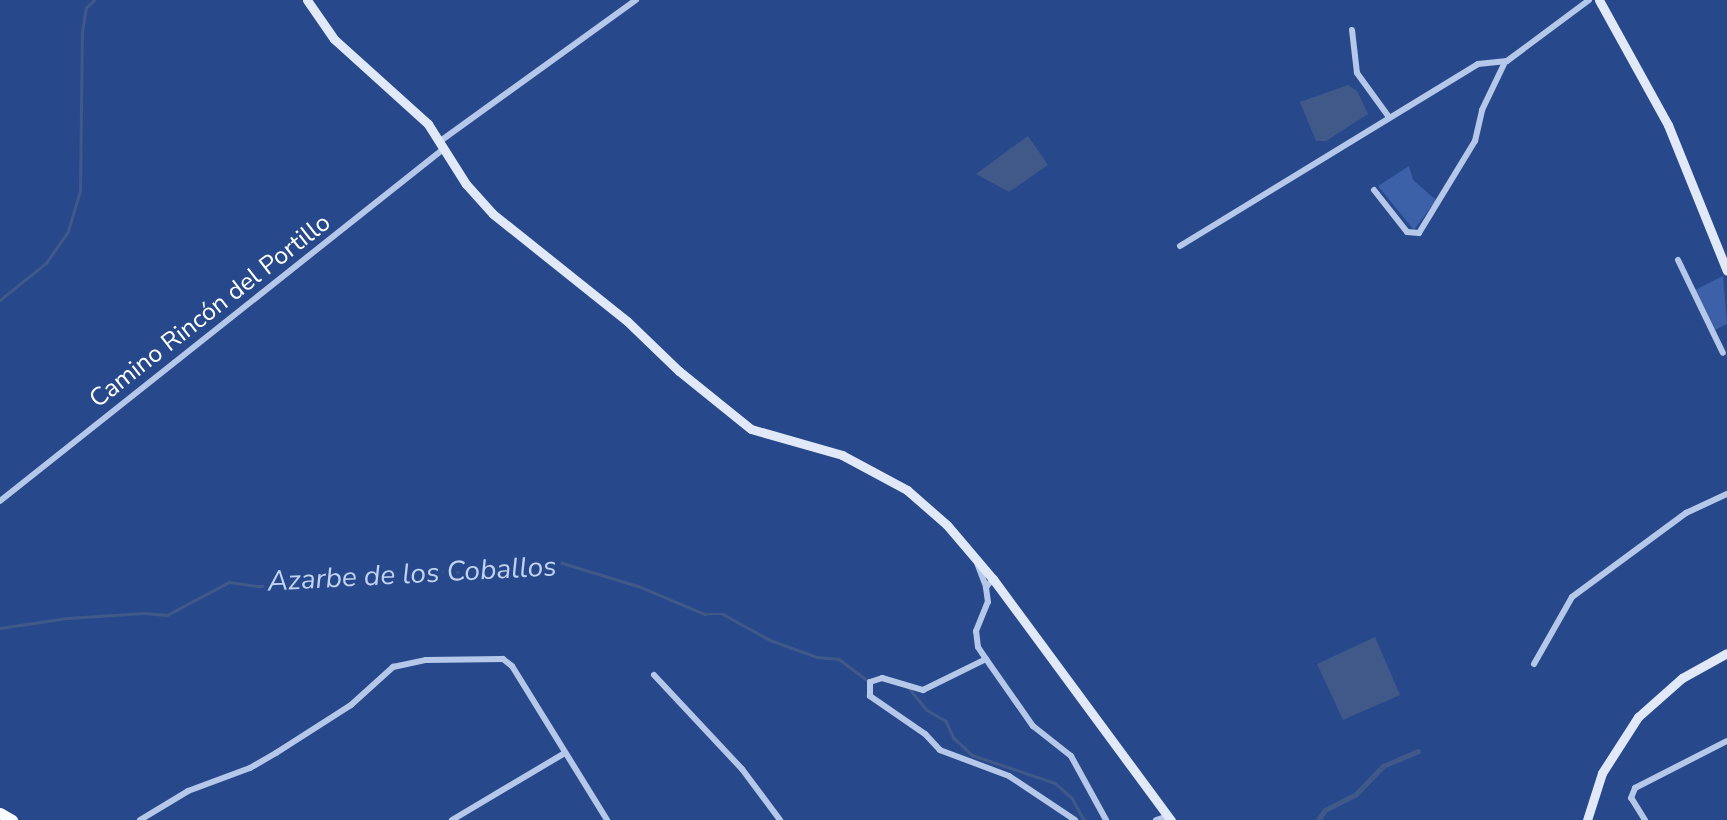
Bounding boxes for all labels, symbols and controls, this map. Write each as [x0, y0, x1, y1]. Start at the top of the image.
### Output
street label: Camino Rincón del Portillo [84, 208, 336, 414]
water label: Azarbe de los Coballos [267, 550, 557, 598]

